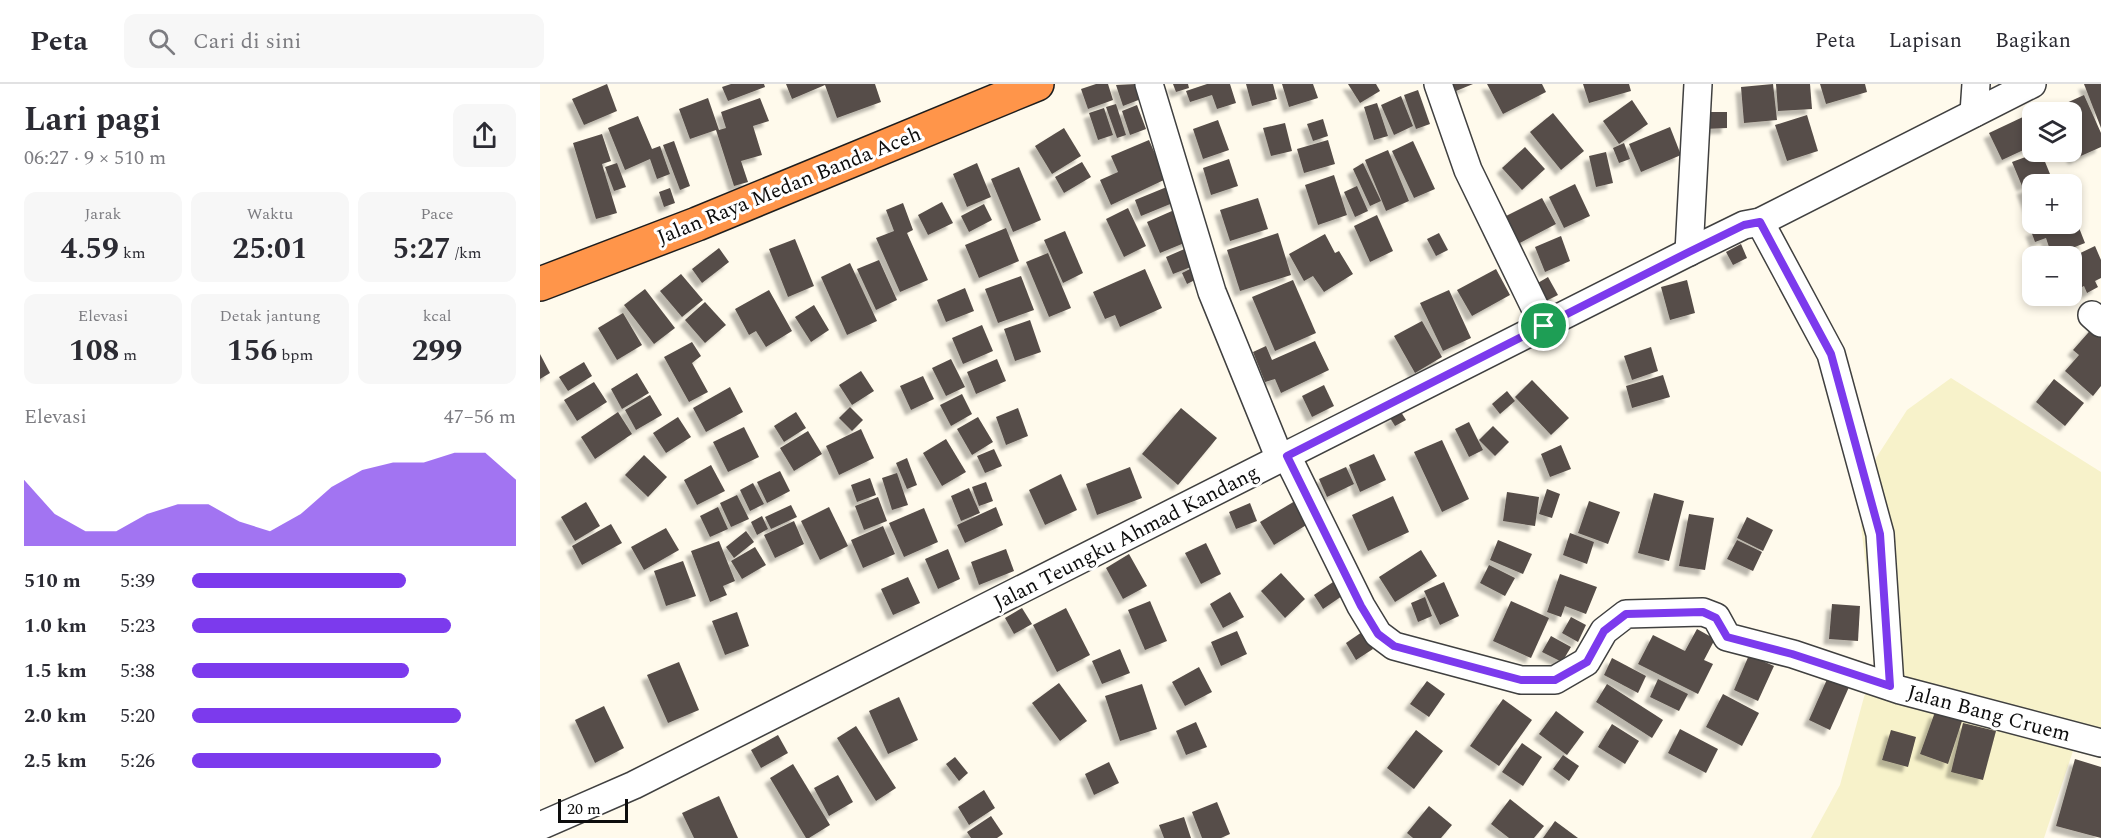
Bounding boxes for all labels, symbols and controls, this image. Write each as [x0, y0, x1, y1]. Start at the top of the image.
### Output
search box [124, 14, 544, 68]
text: Peta [30, 20, 88, 63]
icon: search [145, 25, 178, 58]
text: Cari di sini [193, 25, 301, 58]
text: Peta [1815, 25, 1855, 57]
text: Lapisan [1888, 25, 1962, 57]
text: Bagikan [1995, 25, 2071, 57]
text: Lari pagi [24, 95, 161, 145]
map controls [2022, 102, 2082, 306]
button: layers [2022, 102, 2082, 162]
button: share [453, 104, 516, 167]
street label: Jalan Raya Medan Banda Aceh [652, 118, 926, 254]
text: 06:27 · 9 × 510 m [24, 143, 166, 173]
button: + [2022, 174, 2082, 234]
text: Jarak [85, 202, 121, 226]
text: Waktu [247, 202, 293, 226]
text: Pace [420, 202, 454, 226]
text: 4.59 [60, 226, 119, 272]
text: 25:01 [232, 226, 308, 272]
text: 5:27 [392, 226, 451, 272]
text: km [119, 241, 146, 265]
text: /km [451, 241, 482, 265]
button: − [2022, 246, 2082, 306]
pin [1518, 300, 1569, 351]
text: Elevasi [78, 304, 128, 328]
text: Detak jantung [219, 304, 321, 328]
text: kcal [423, 304, 451, 328]
icon: arrive [1527, 309, 1560, 342]
text: 108 [69, 328, 119, 374]
text: 156 [227, 328, 277, 374]
text: 299 [412, 328, 462, 374]
text: m [119, 343, 137, 367]
text: bpm [277, 343, 313, 367]
text: Elevasi [24, 402, 87, 432]
text: 47–56 m [444, 402, 516, 432]
street label: Jalan Teungku Ahmad Kandang [988, 457, 1265, 619]
text: 510 m [24, 566, 81, 596]
text: 5:39 [120, 566, 155, 596]
text: 1.0 km [24, 611, 87, 641]
text: 5:23 [120, 611, 155, 641]
text: 1.5 km [24, 656, 87, 686]
text: 5:38 [120, 656, 155, 686]
street label: Jalan Bang Cruem [1903, 677, 2074, 751]
text: 2.0 km [24, 701, 87, 731]
text: 5:20 [120, 701, 155, 731]
text: 2.5 km [24, 746, 87, 776]
text: 5:26 [120, 746, 155, 776]
scale bar [558, 796, 628, 824]
text: 20 m [567, 797, 601, 821]

